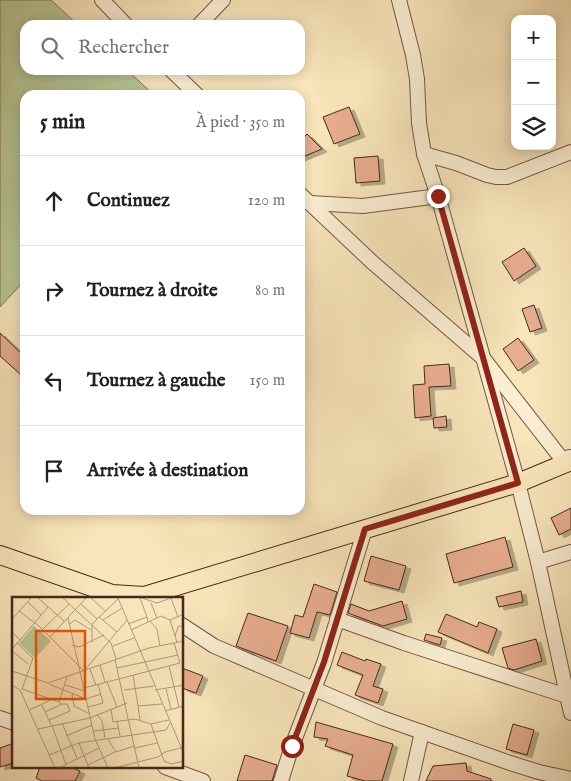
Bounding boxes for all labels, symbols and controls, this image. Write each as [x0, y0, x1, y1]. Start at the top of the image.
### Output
map controls [511, 15, 556, 150]
button: + [511, 15, 556, 60]
search box [20, 20, 305, 75]
icon: search [38, 34, 66, 62]
text: Rechercher [78, 36, 169, 60]
button: − [511, 60, 556, 105]
button: layers [511, 105, 556, 150]
text: 5 min [40, 109, 85, 136]
text: À pied · 350 m [196, 113, 285, 133]
route end [427, 185, 450, 208]
icon: ahead [40, 187, 68, 215]
text: Continuez [87, 189, 170, 213]
text: 120 m [248, 191, 285, 211]
icon: right [40, 277, 68, 305]
text: Tournez à droite [87, 279, 218, 303]
text: 80 m [255, 281, 285, 301]
icon: left [40, 367, 68, 395]
text: Tournez à gauche [87, 369, 226, 393]
text: 150 m [250, 371, 285, 391]
icon: arrive [40, 457, 68, 485]
text: Arrivée à destination [87, 459, 248, 483]
inset map [12, 597, 184, 768]
route start [281, 735, 304, 758]

